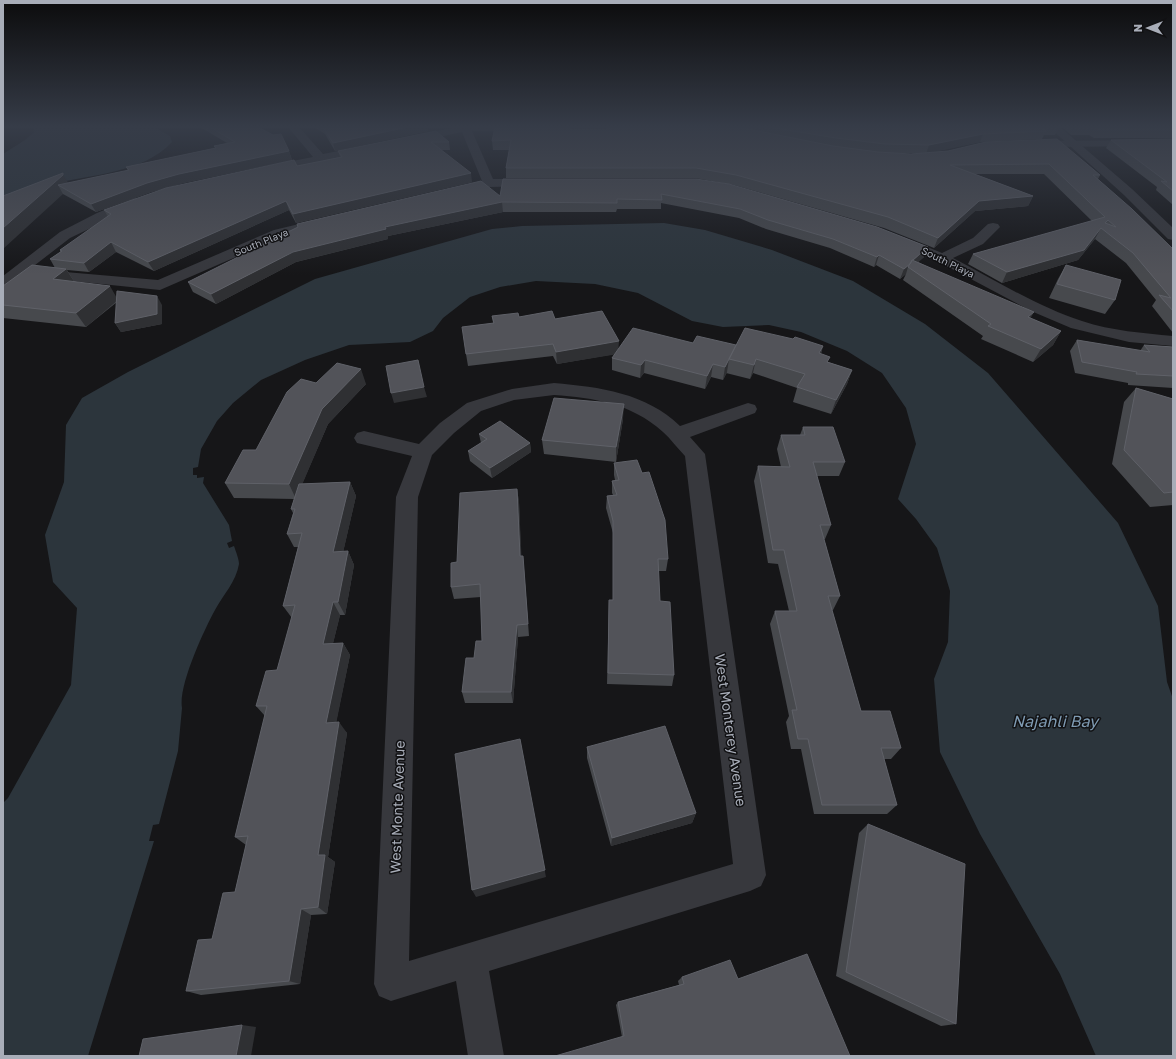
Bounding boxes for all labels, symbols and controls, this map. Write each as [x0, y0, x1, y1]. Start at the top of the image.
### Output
north arrow [1128, 8, 1168, 48]
text: N [1131, 24, 1144, 32]
street label: South Playa [232, 226, 290, 258]
street label: South Playa [920, 244, 976, 280]
street label: West Monterey Avenue [712, 653, 750, 807]
water label: Najahli Bay [1012, 711, 1100, 731]
street label: West Monte Avenue [386, 740, 408, 874]

